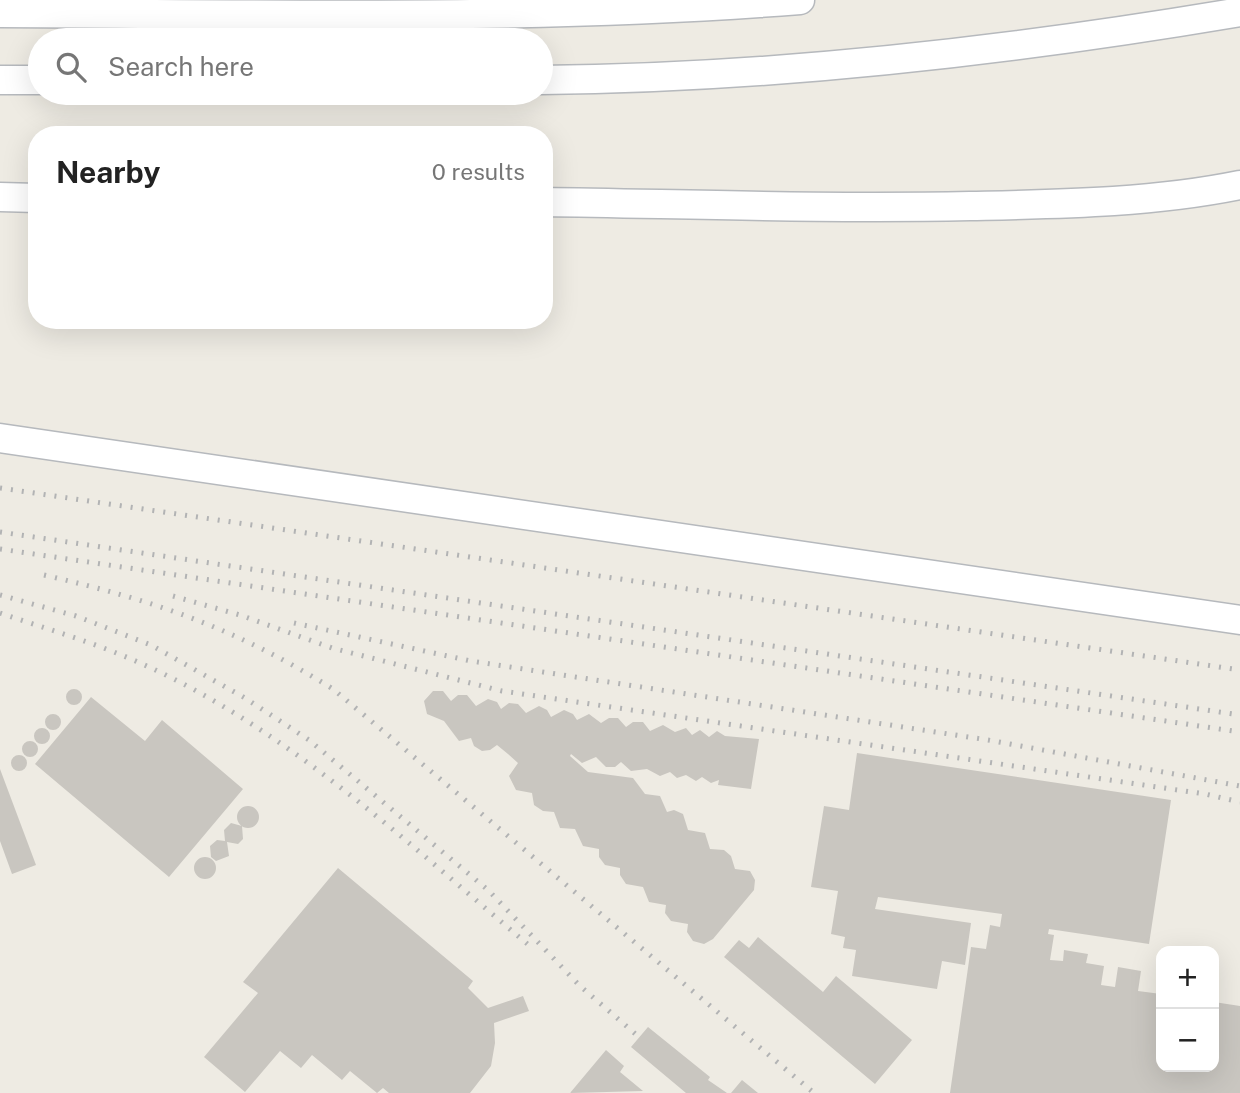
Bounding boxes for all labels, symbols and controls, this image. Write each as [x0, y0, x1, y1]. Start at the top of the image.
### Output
search box [28, 28, 553, 105]
icon: search [52, 48, 90, 86]
text: Search here [108, 51, 254, 82]
text: Nearby [56, 154, 160, 190]
text: 0 results [432, 158, 525, 185]
map controls [1156, 946, 1219, 1072]
button: + [1156, 946, 1219, 1009]
button: − [1156, 1009, 1219, 1072]

